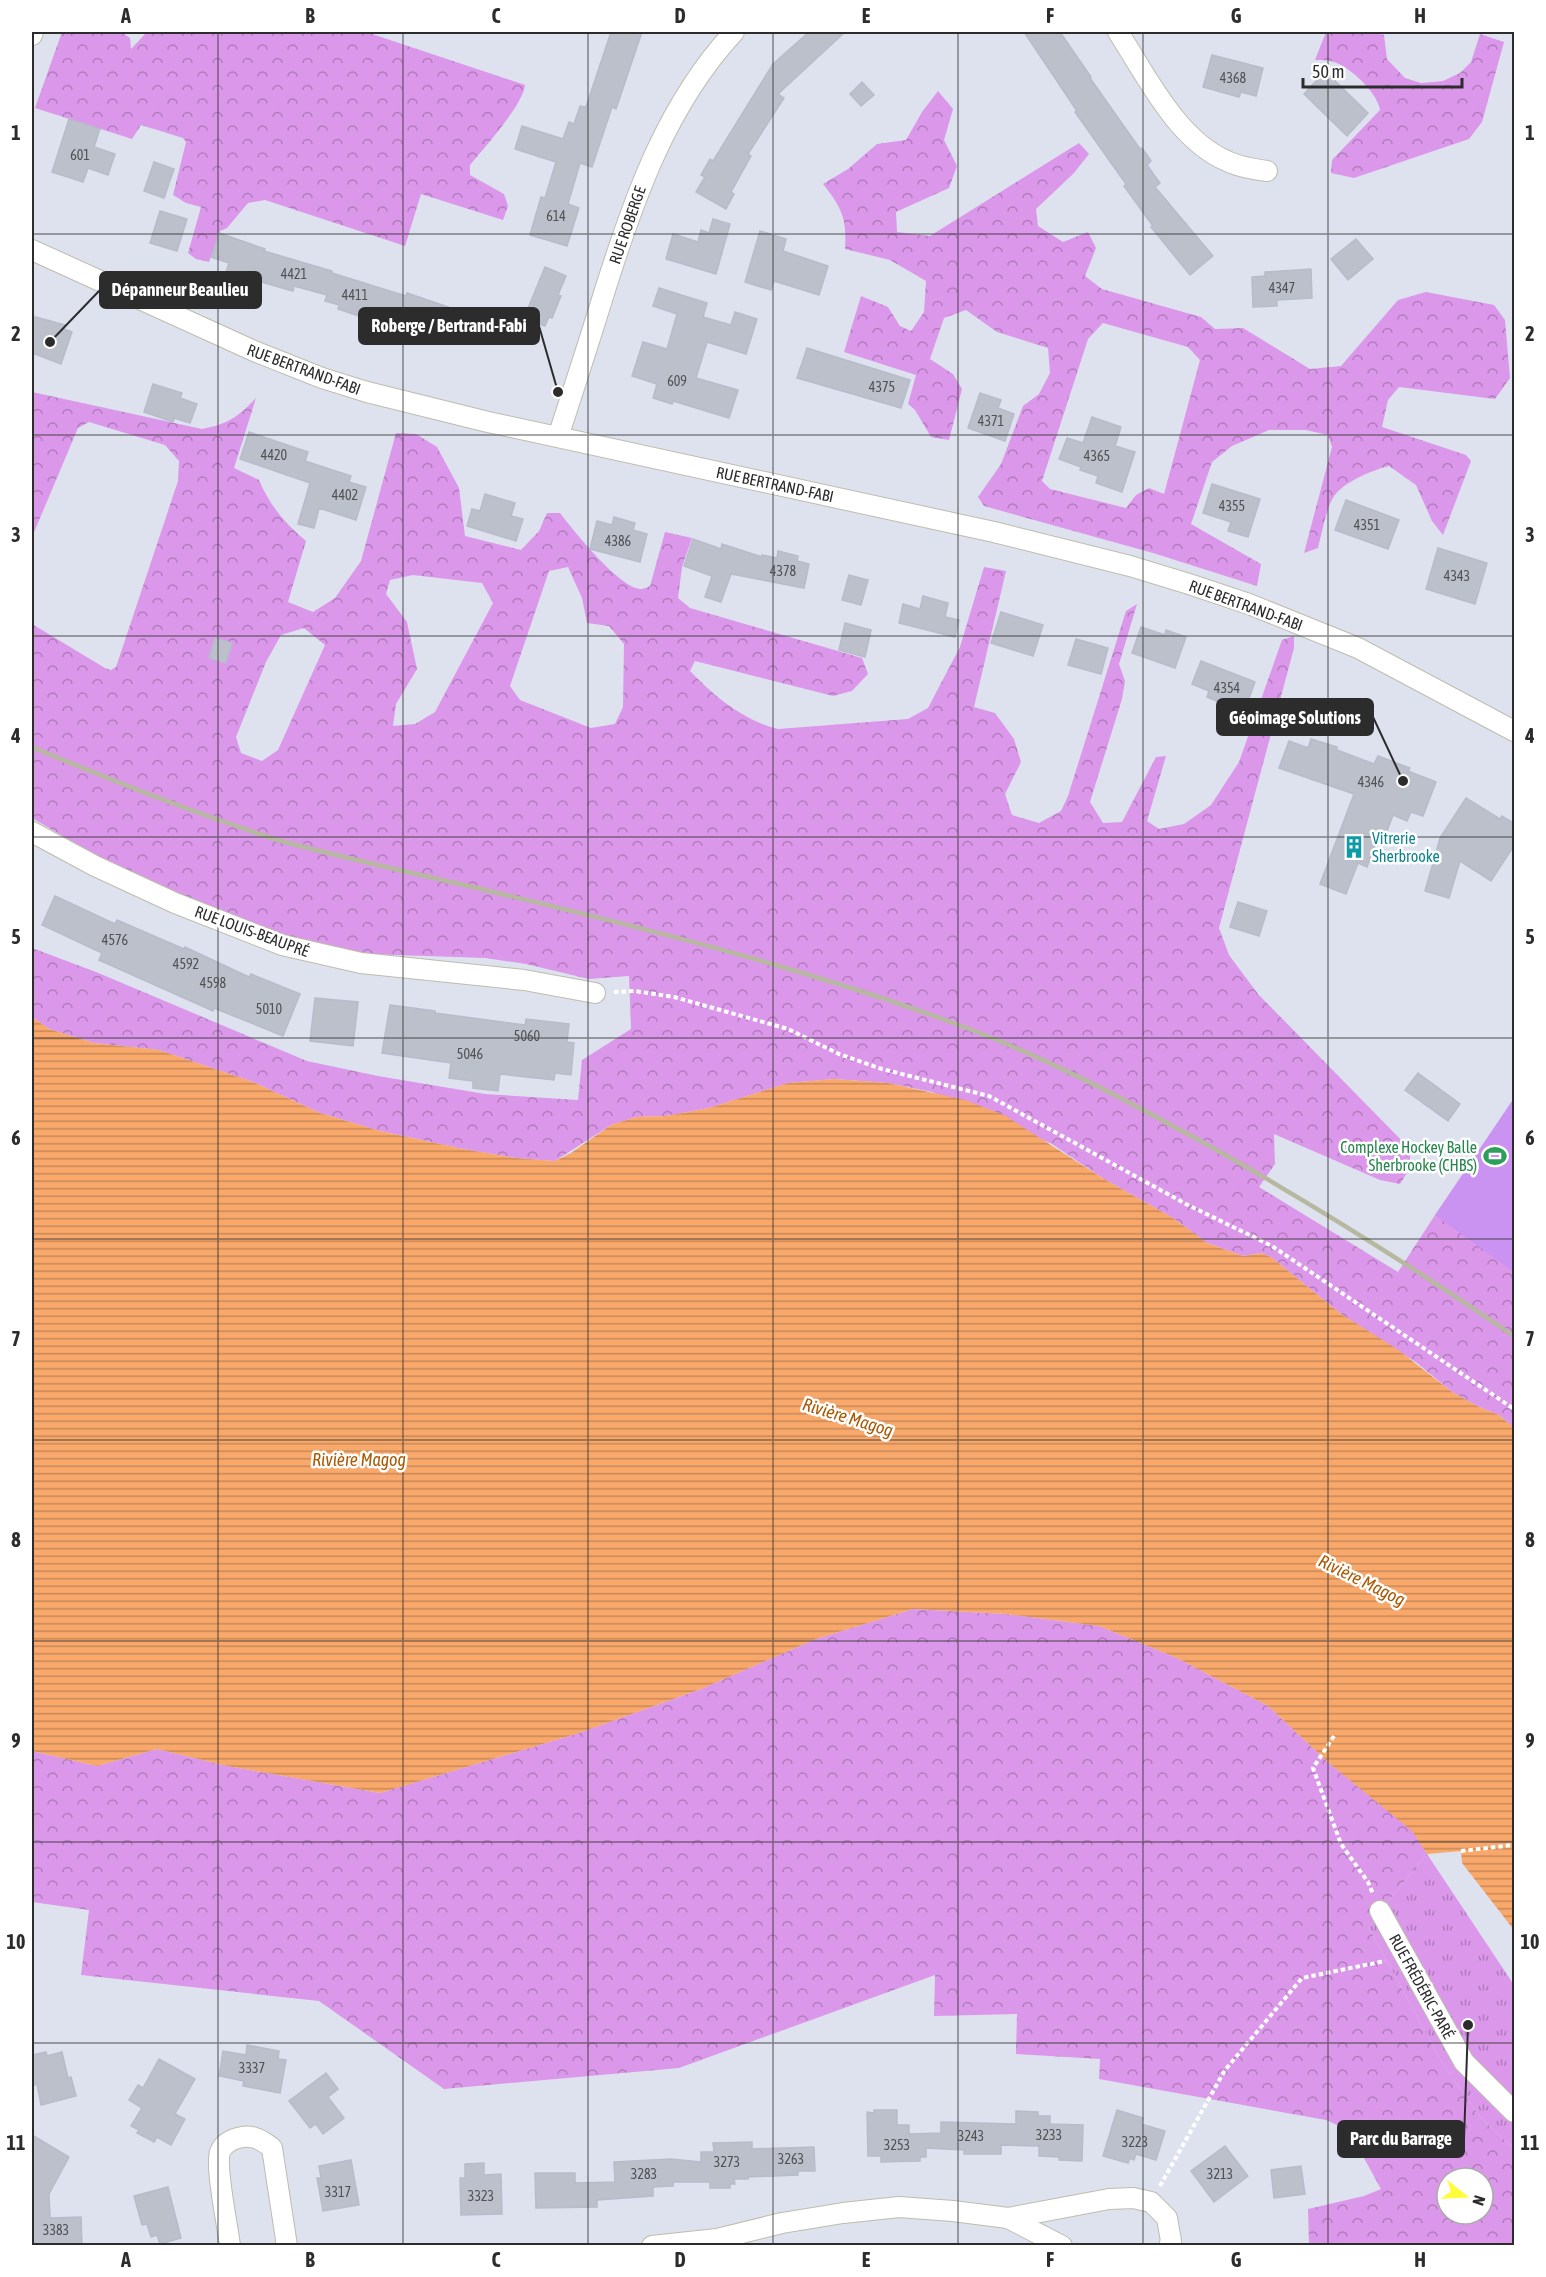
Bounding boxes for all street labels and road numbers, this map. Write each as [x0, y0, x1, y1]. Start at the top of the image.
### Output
street label: RUE ROBERGE [605, 184, 649, 266]
street label: RUE BERTRAND-FABI [245, 340, 363, 398]
street label: RUE BERTRAND-FABI [715, 463, 835, 505]
street label: RUE BERTRAND-FABI [1187, 576, 1305, 634]
street label: RUE LOUIS-BEAUPRÉ [192, 902, 312, 960]
street label: RUE FRÉDÉRIC-PARÉ [1386, 1931, 1458, 2042]

